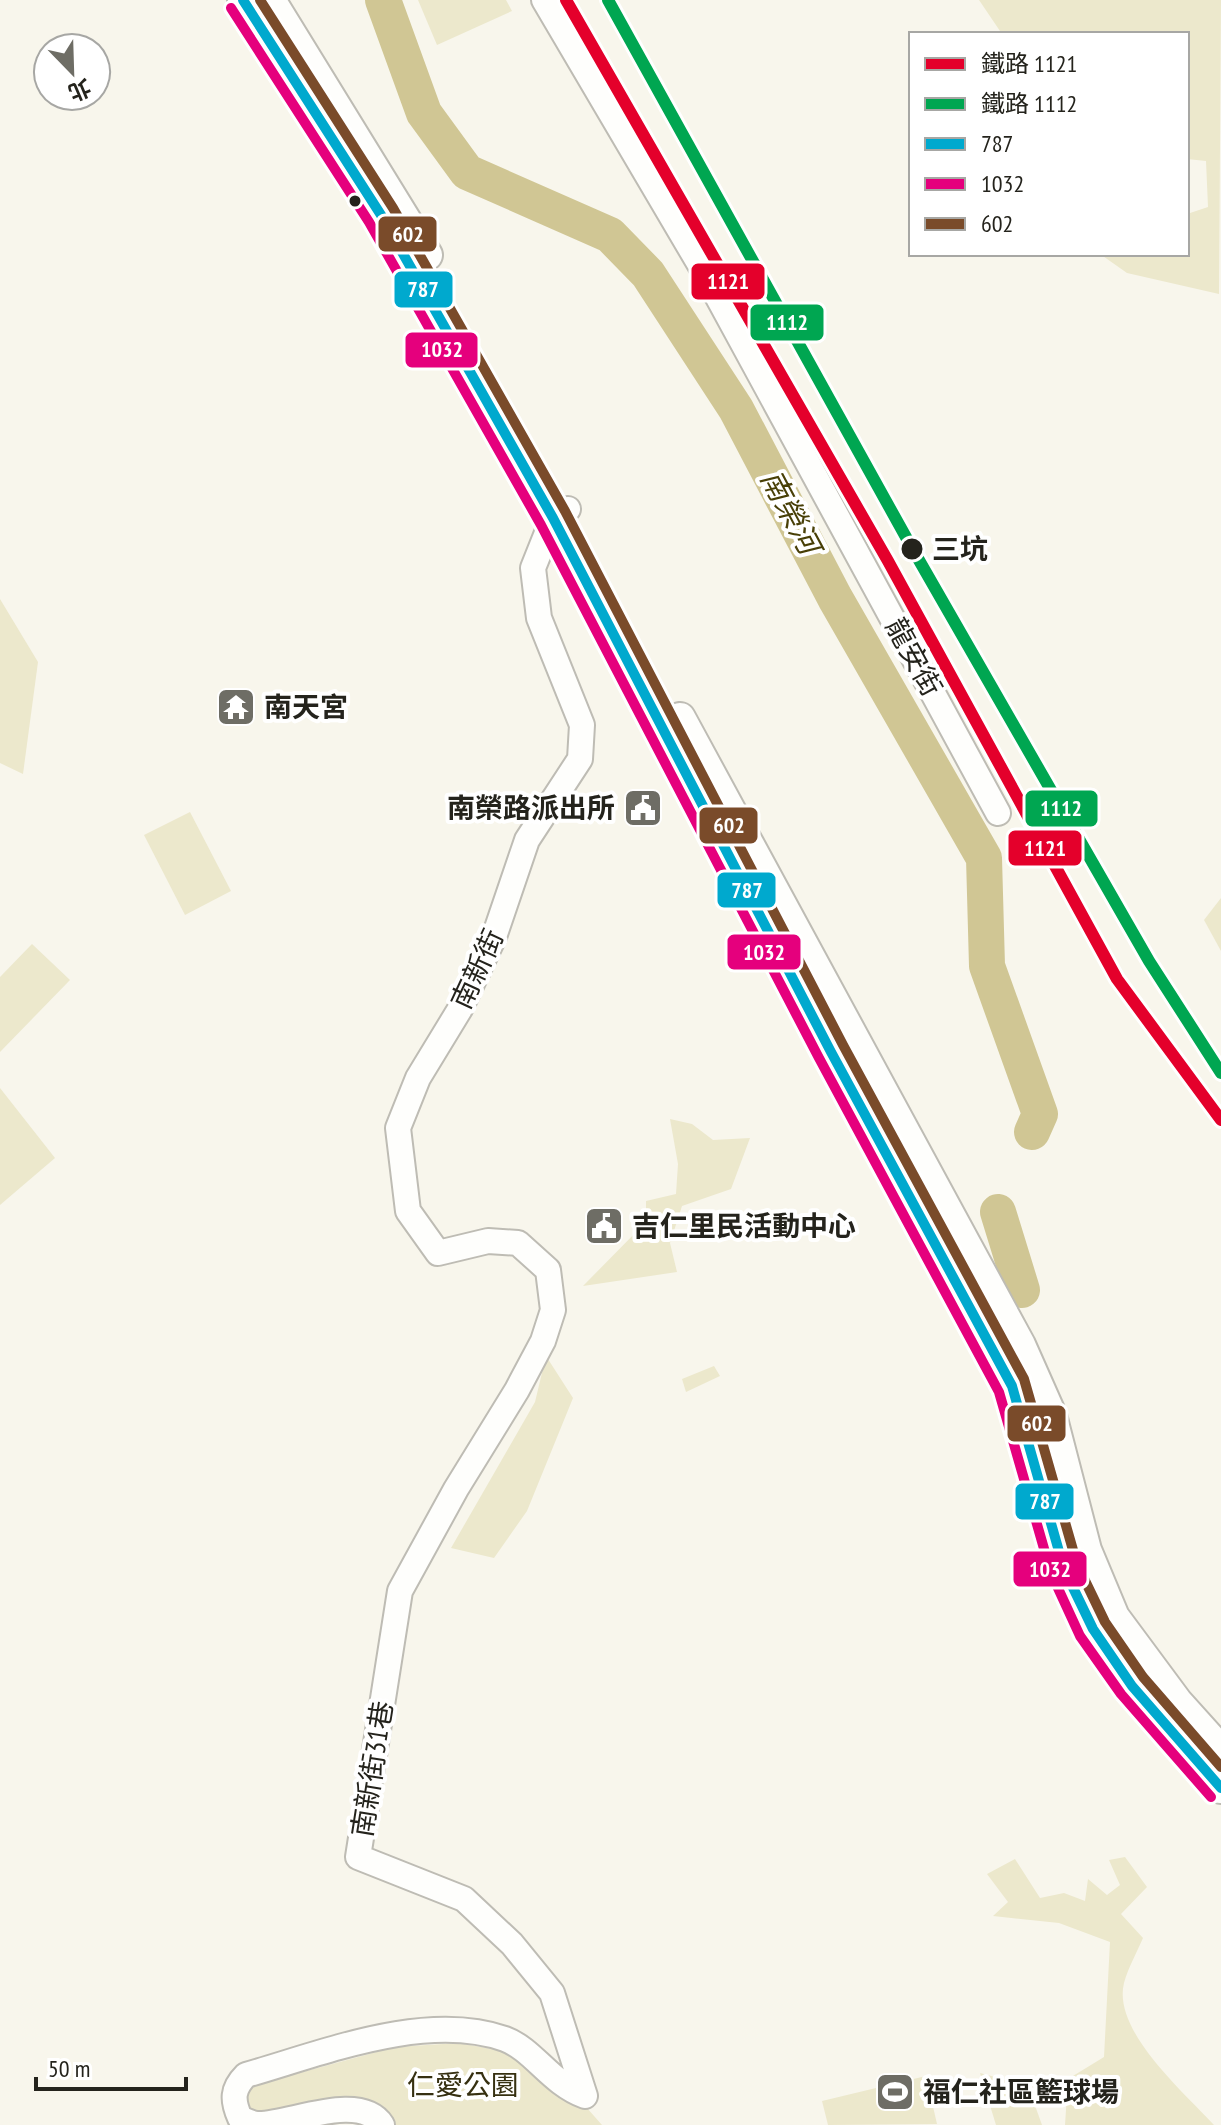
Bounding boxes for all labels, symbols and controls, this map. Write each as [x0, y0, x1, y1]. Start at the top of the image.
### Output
north arrow [32, 32, 112, 112]
legend [909, 32, 1189, 256]
text: 鐵路 1121 [981, 48, 1077, 79]
text: 北 [64, 73, 95, 108]
text: 鐵路 1112 [981, 88, 1077, 119]
text: 787 [981, 128, 1013, 159]
text: 1032 [981, 168, 1024, 199]
unlabelled marker [347, 193, 363, 209]
text: 602 [981, 208, 1013, 239]
line badge: 602 [377, 215, 438, 253]
text: 602 [392, 220, 424, 248]
line badge: 1121 [690, 262, 766, 301]
text: 1121 [707, 267, 749, 295]
line badge: 787 [393, 270, 454, 309]
text: 787 [407, 275, 439, 303]
line badge: 1112 [749, 303, 825, 342]
text: 1112 [766, 308, 808, 336]
line badge: 1032 [404, 331, 479, 369]
text: 1032 [421, 335, 463, 363]
water label: 南榮河 [753, 462, 832, 565]
place label: 三坑 [932, 530, 988, 567]
marker: 三坑 [899, 536, 925, 562]
street label: 龍安街 [878, 611, 951, 702]
temple icon: 南天宮 [215, 686, 257, 728]
place label: 南天宮 [264, 688, 348, 725]
public building icon: 南榮路派出所 [622, 787, 664, 829]
place label: 南榮路派出所 [447, 789, 615, 826]
line badge: 1112 [1024, 789, 1099, 828]
text: 1112 [1040, 794, 1082, 822]
line badge: 602 [698, 806, 759, 845]
text: 602 [713, 811, 745, 839]
line badge: 1121 [1007, 829, 1083, 867]
text: 1121 [1024, 834, 1066, 862]
line badge: 787 [716, 871, 777, 909]
text: 787 [731, 876, 763, 904]
street label: 南新街 [442, 923, 511, 1015]
line badge: 1032 [726, 933, 802, 971]
text: 1032 [743, 938, 785, 966]
public building icon: 吉仁里民活動中心 [583, 1205, 625, 1247]
place label: 吉仁里民活動中心 [632, 1207, 856, 1244]
line badge: 602 [1006, 1404, 1067, 1443]
text: 602 [1021, 1409, 1053, 1437]
line badge: 787 [1014, 1482, 1075, 1521]
text: 787 [1029, 1487, 1061, 1515]
line badge: 1032 [1012, 1550, 1088, 1588]
text: 1032 [1029, 1555, 1071, 1583]
street label: 南新街31巷 [343, 1698, 401, 1840]
scale bar [36, 2041, 186, 2091]
text: 50 m [48, 2053, 90, 2084]
park label: 仁愛公園 [407, 2066, 519, 2103]
sports icon: 福仁社區籃球場 [874, 2071, 916, 2113]
place label: 福仁社區籃球場 [923, 2073, 1119, 2110]

